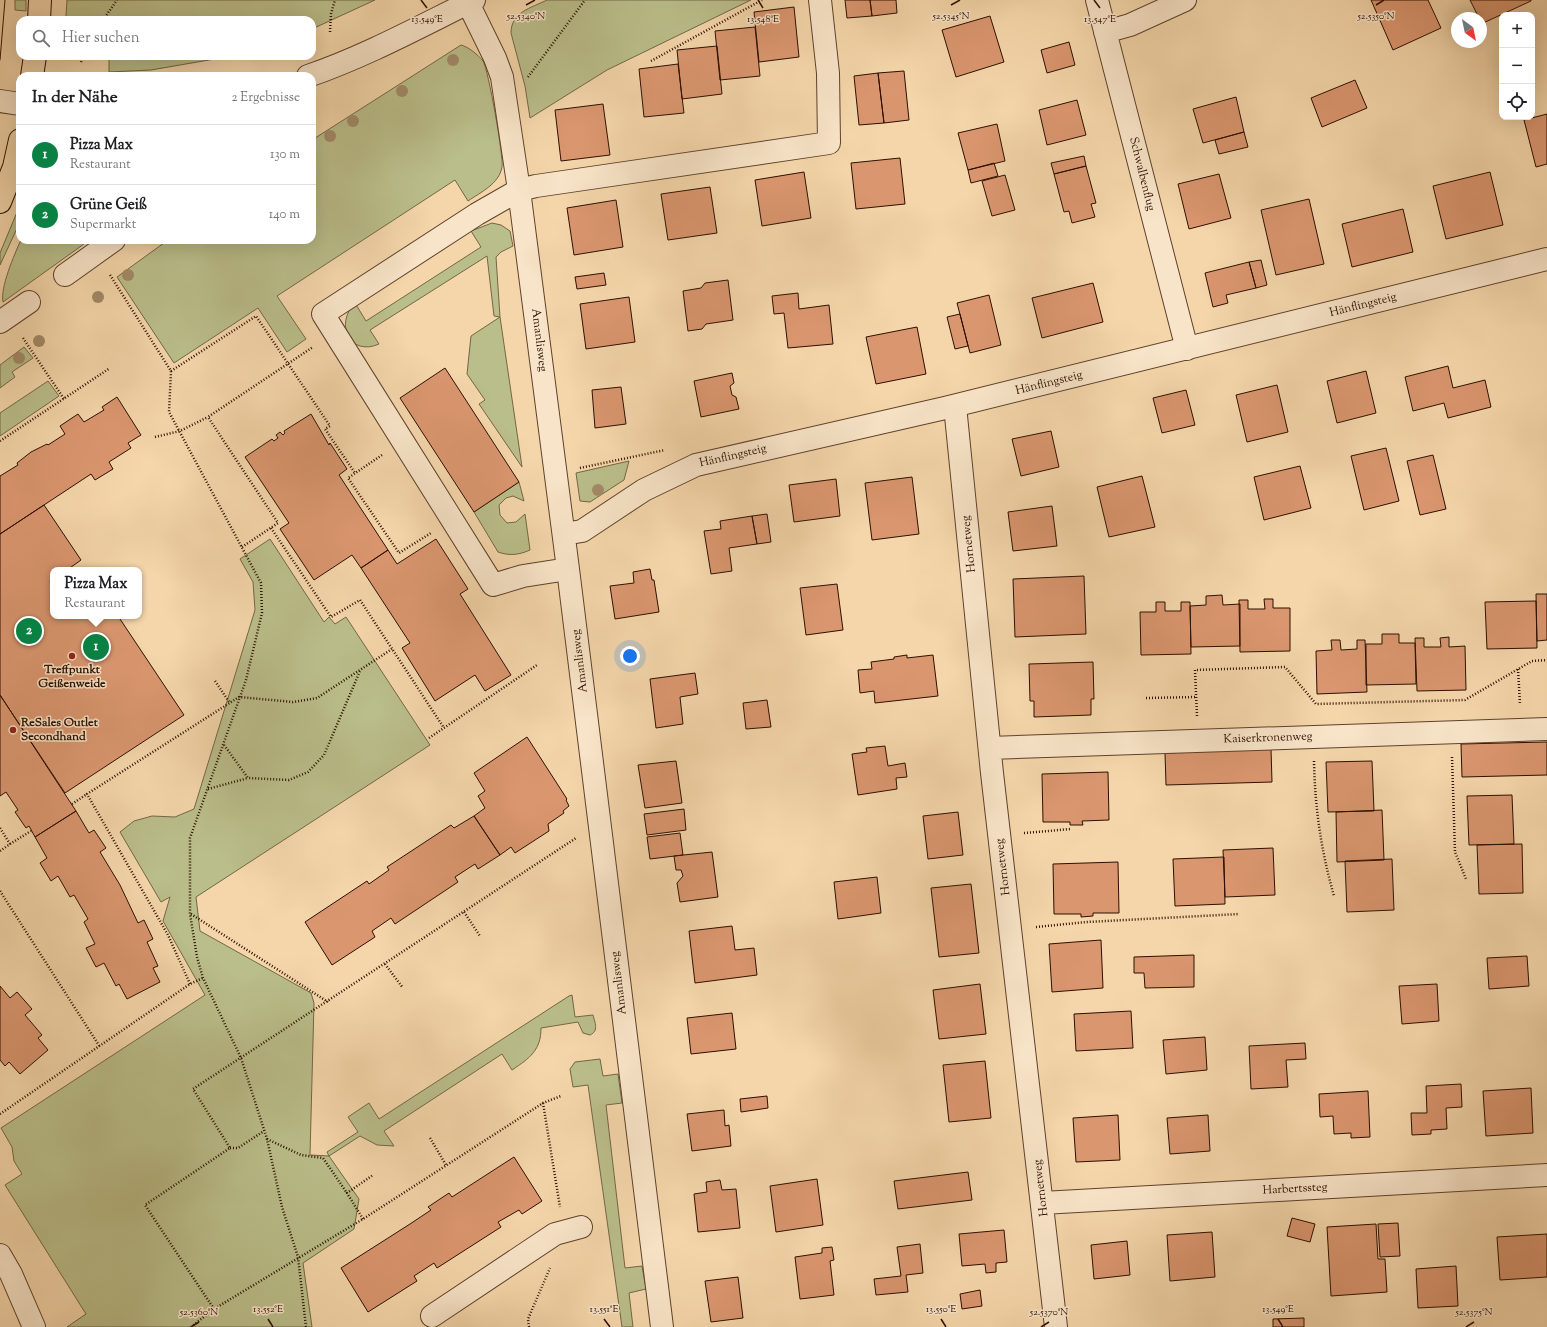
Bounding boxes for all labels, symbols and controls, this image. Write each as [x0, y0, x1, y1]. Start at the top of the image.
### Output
text: 52.5340°N [506, 9, 545, 24]
text: 52.5345°N [931, 9, 970, 24]
text: 52.5350°N [1356, 9, 1395, 24]
text: 13.549°E [411, 12, 443, 27]
text: 13.548°E [747, 12, 779, 27]
text: 13.547°E [1084, 12, 1116, 27]
north arrow [1451, 12, 1487, 48]
map controls [1499, 12, 1535, 120]
button: + [1499, 12, 1535, 48]
search box [16, 16, 316, 60]
icon: search [30, 27, 52, 49]
text: Hier suchen [62, 28, 140, 49]
button: − [1499, 48, 1535, 84]
button: locate [1499, 84, 1535, 120]
text: In der Nähe [32, 86, 118, 110]
text: 2 Ergebnisse [231, 89, 300, 107]
text: Pizza Max [70, 135, 133, 156]
street label: Schwalbenflug [1124, 135, 1160, 213]
text: 1 [43, 146, 47, 164]
text: 130 m [270, 146, 300, 164]
text: Restaurant [70, 156, 131, 174]
text: Grüne Geiß [70, 195, 147, 216]
text: 2 [42, 206, 48, 224]
text: 140 m [269, 206, 300, 224]
text: Supermarkt [70, 216, 136, 234]
street label: Hänflingsteig [1328, 288, 1399, 322]
street label: Amanlisweg [526, 307, 552, 373]
street label: Hänflingsteig [1014, 366, 1085, 400]
street label: Hänflingsteig [698, 439, 769, 472]
street label: Hornetweg [957, 514, 981, 573]
popup [50, 567, 142, 619]
text: Pizza Max [65, 574, 127, 595]
text: Restaurant [65, 595, 125, 613]
pin: 2 [16, 616, 42, 646]
street label: Amanlisweg [567, 628, 593, 694]
pin: 1 [83, 632, 109, 662]
your location [620, 646, 640, 666]
marker: Treffpunkt Geißenweide [67, 651, 77, 661]
place label: Treffpunkt Geißenweide [38, 661, 106, 693]
place label: ReSales Outlet Secondhand [20, 714, 99, 746]
marker: ReSales Outlet Secondhand [8, 725, 18, 735]
street label: Kaiserkronenweg [1223, 727, 1313, 749]
street label: Hornetweg [991, 837, 1015, 897]
street label: Amanlisweg [606, 950, 632, 1016]
street label: Hornetweg [1029, 1158, 1053, 1218]
street label: Harbertssteg [1262, 1178, 1328, 1200]
text: 13.552°E [253, 1302, 283, 1317]
text: 13.551°E [590, 1302, 618, 1317]
text: 13.550°E [926, 1302, 956, 1317]
text: 13.549°E [1262, 1302, 1294, 1317]
text: 52.5360°N [179, 1305, 218, 1320]
text: 52.5370°N [1029, 1305, 1068, 1320]
text: 52.5375°N [1454, 1305, 1493, 1320]

